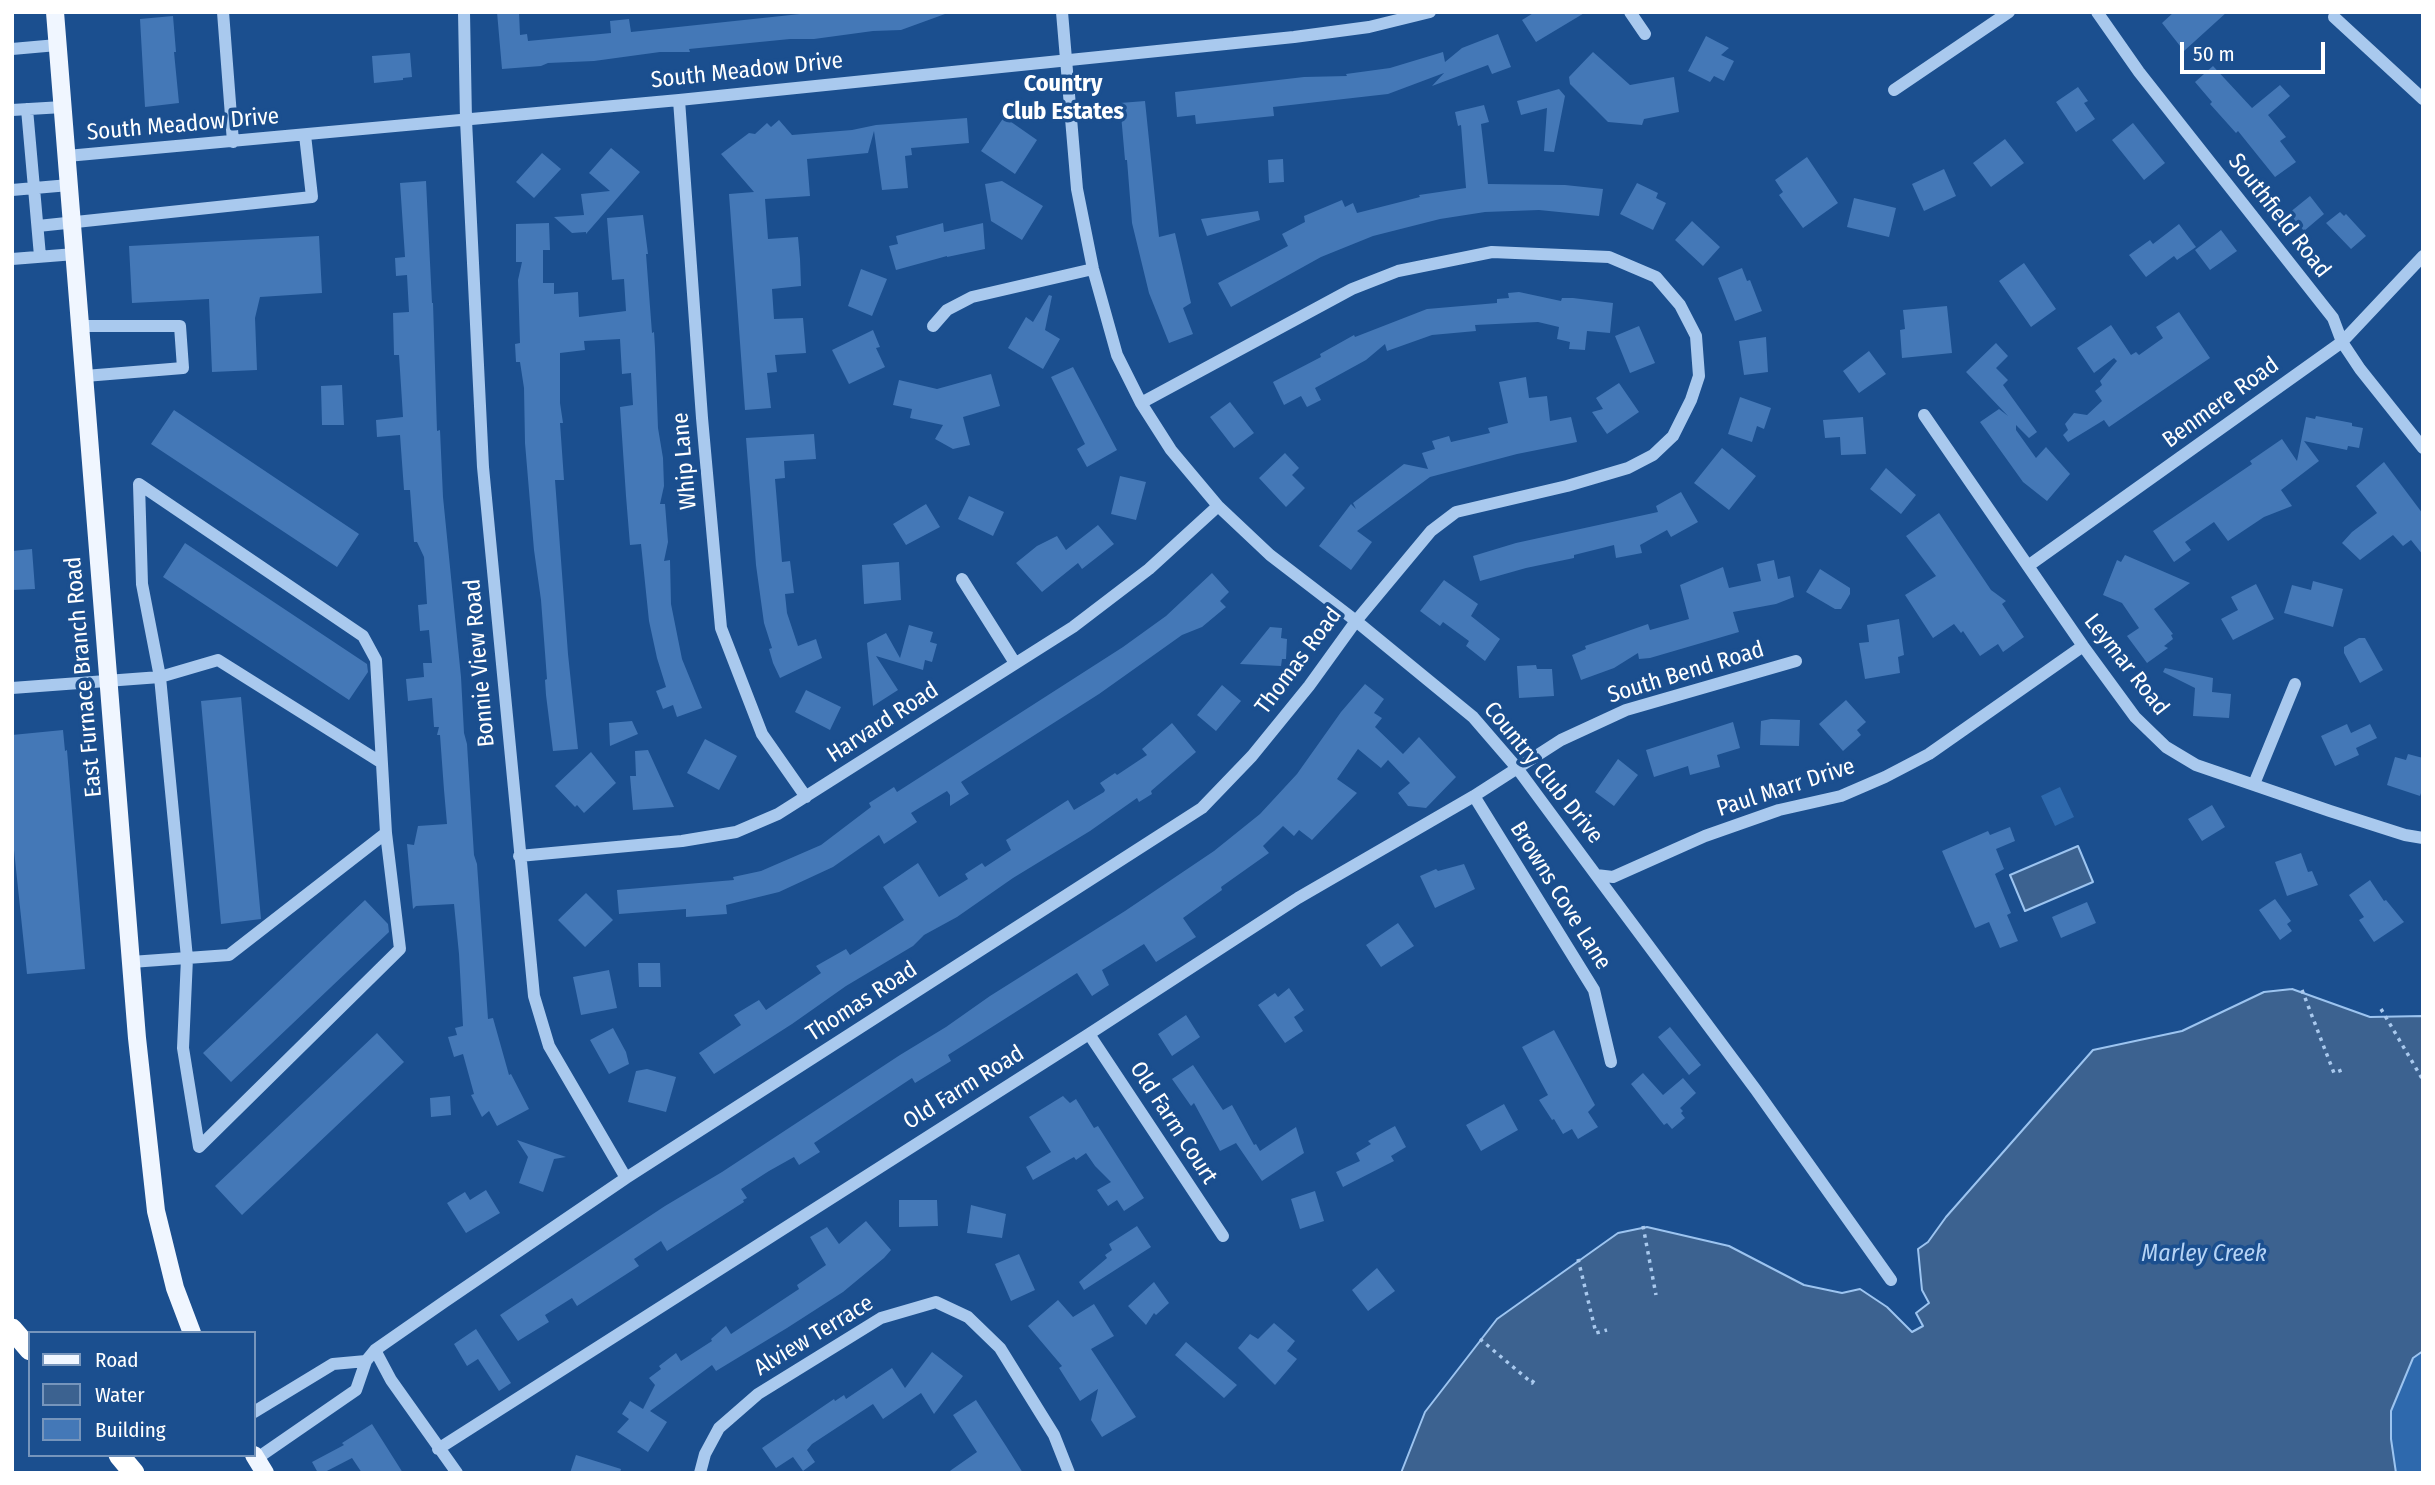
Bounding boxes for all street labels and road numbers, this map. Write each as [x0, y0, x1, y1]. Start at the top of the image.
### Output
street label: South Meadow Drive [650, 47, 844, 95]
street label: South Meadow Drive [86, 103, 280, 147]
street label: Southfield Road [2222, 148, 2336, 284]
street label: Benmere Road [2157, 352, 2285, 454]
street label: Whip Lane [667, 411, 703, 511]
street label: East Furnace Branch Road [60, 555, 108, 799]
street label: Bonnie View Road [459, 578, 501, 748]
street label: Thomas Road [1250, 602, 1348, 720]
street label: Leymar Road [2078, 609, 2174, 721]
street label: South Bend Road [1604, 636, 1768, 710]
street label: Harvard Road [822, 677, 944, 769]
street label: Country Club Drive [1477, 696, 1609, 850]
street label: Paul Marr Drive [1714, 753, 1858, 823]
street label: Browns Cove Lane [1503, 817, 1617, 975]
street label: Thomas Road [801, 956, 923, 1048]
street label: Old Farm Road [899, 1040, 1029, 1136]
street label: Old Farm Court [1123, 1057, 1223, 1189]
street label: Alview Terrace [749, 1290, 879, 1382]

